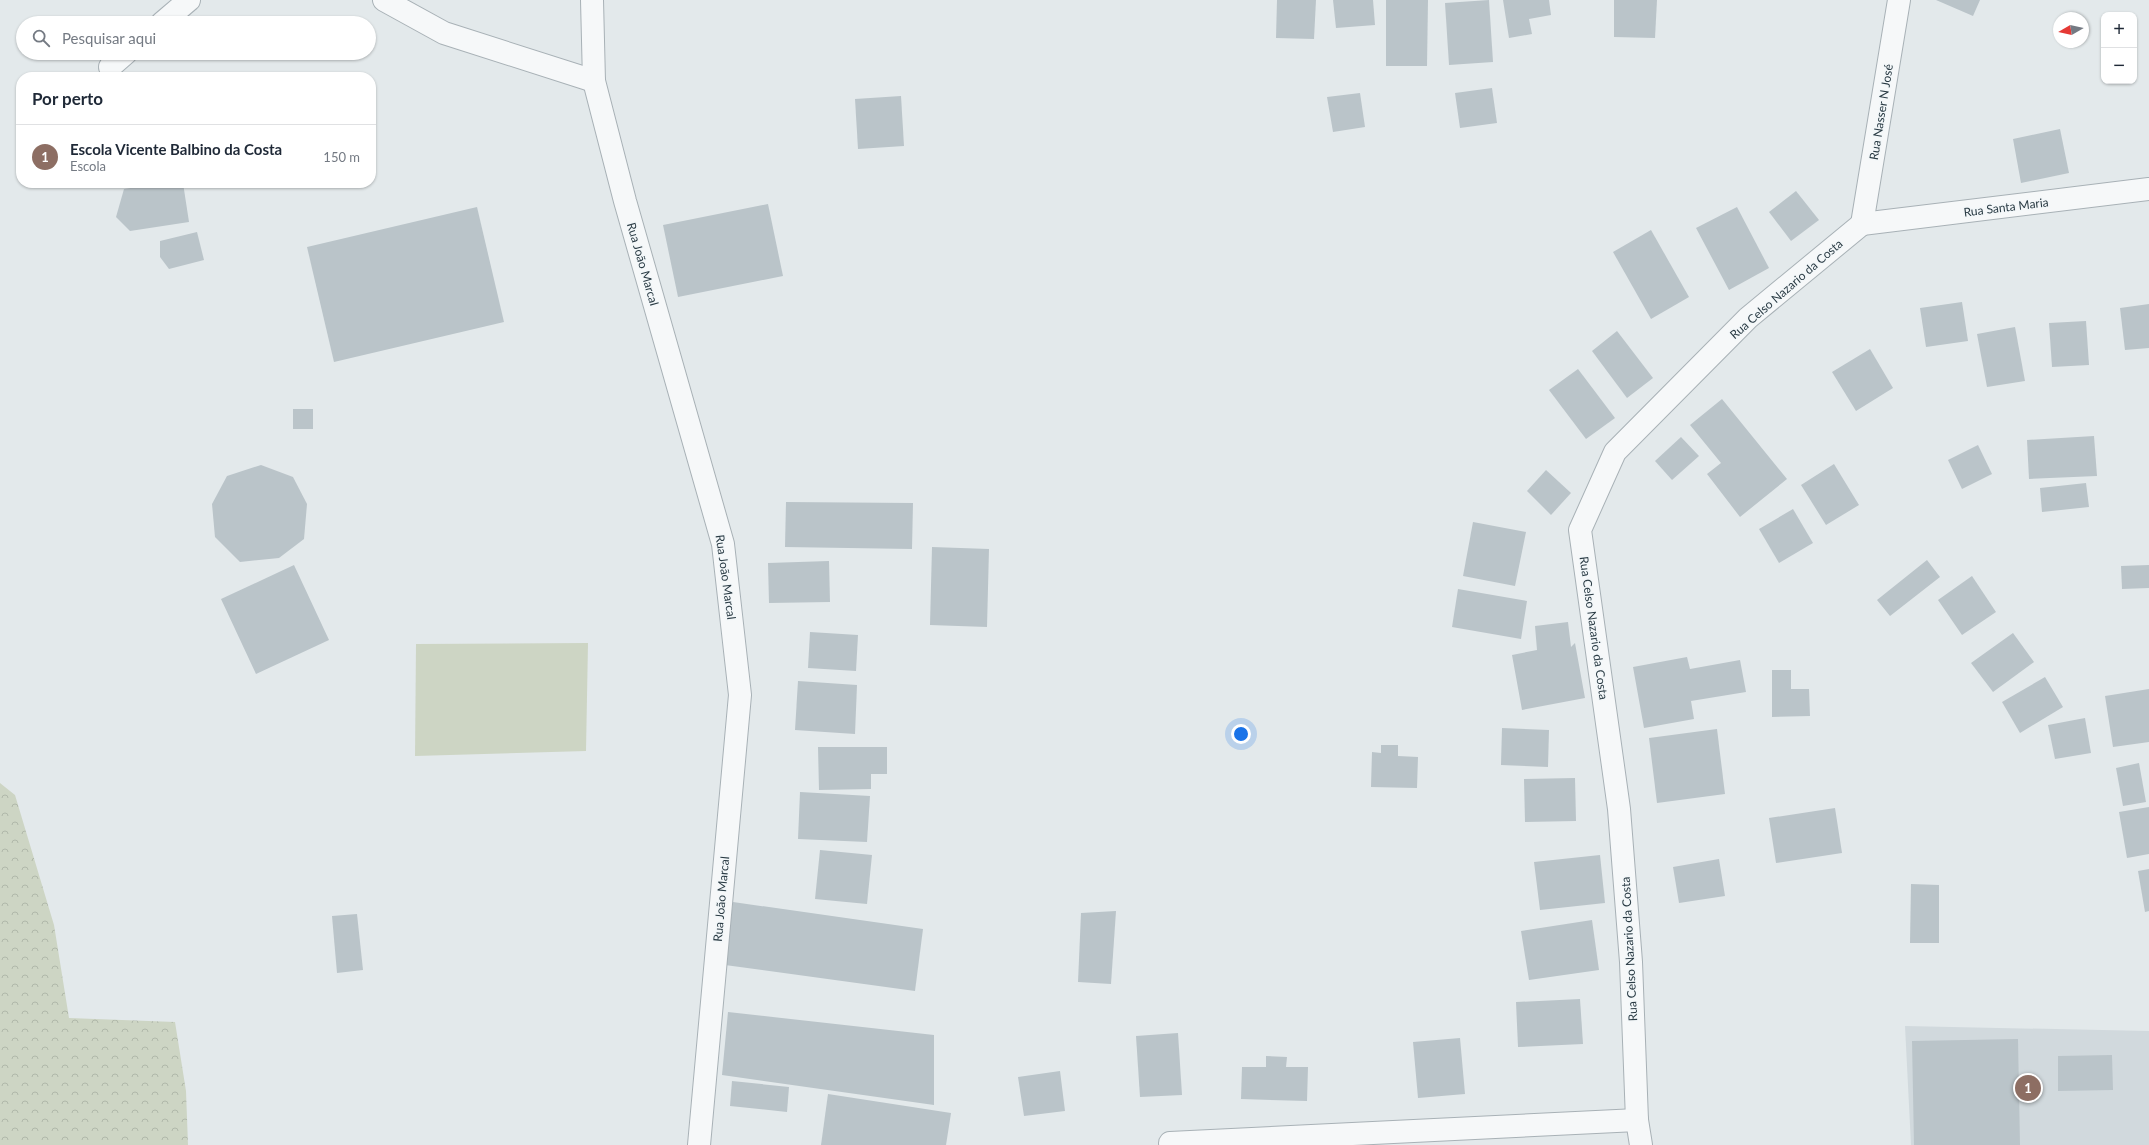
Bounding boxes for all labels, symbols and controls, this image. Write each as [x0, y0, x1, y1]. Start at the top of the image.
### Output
north arrow [2053, 12, 2089, 48]
map controls [2101, 12, 2137, 84]
button: + [2101, 12, 2137, 48]
search box [16, 16, 376, 60]
icon: search [30, 27, 52, 49]
text: Pesquisar aqui [62, 29, 156, 47]
button: − [2101, 48, 2137, 84]
street label: Rua Nasser N José [1866, 63, 1896, 161]
text: Por perto [32, 88, 103, 109]
text: Escola Vicente Balbino da Costa [70, 140, 282, 158]
text: 1 [41, 149, 49, 165]
text: 150 m [323, 149, 360, 165]
text: Escola [70, 158, 106, 174]
street label: Rua Santa Maria [1963, 194, 2049, 220]
street label: Rua João Marcal [624, 221, 662, 307]
street label: Rua Celso Nazario da Costa [1727, 236, 1845, 342]
street label: Rua João Marcal [713, 534, 739, 620]
street label: Rua Celso Nazario da Costa [1577, 555, 1611, 701]
your location [1231, 724, 1251, 744]
street label: Rua João Marcal [710, 856, 732, 942]
street label: Rua Celso Nazario da Costa [1618, 876, 1640, 1022]
pin: 1 [2015, 1073, 2041, 1103]

